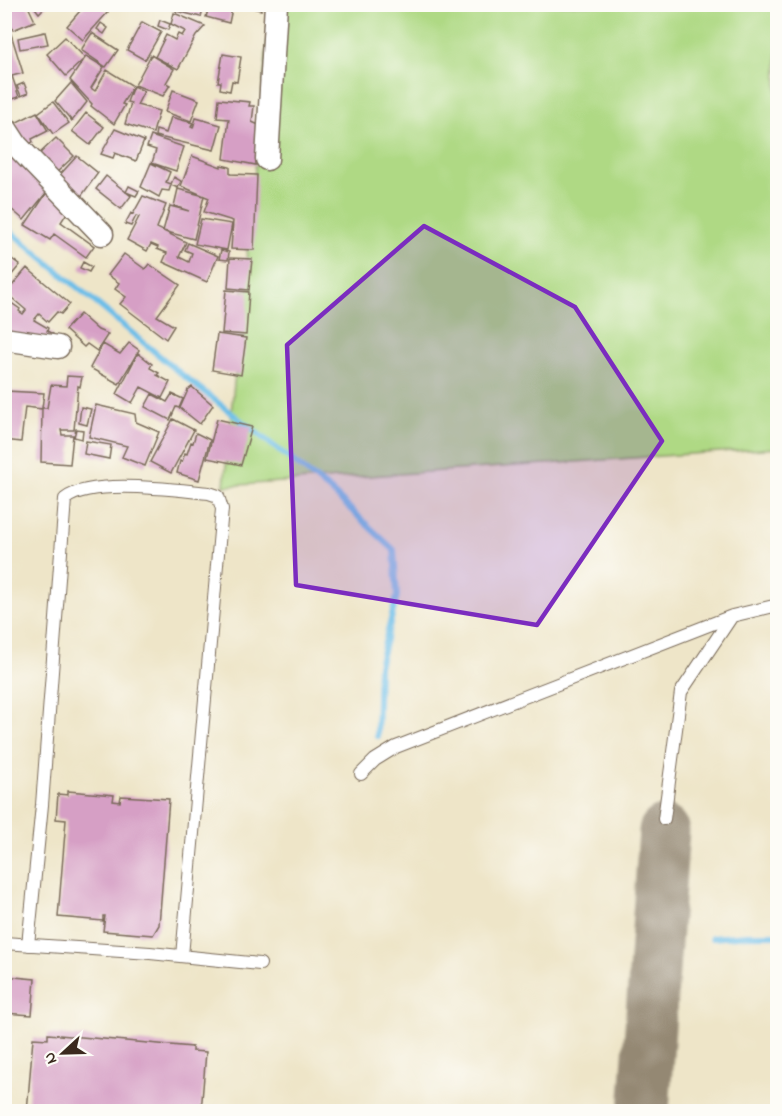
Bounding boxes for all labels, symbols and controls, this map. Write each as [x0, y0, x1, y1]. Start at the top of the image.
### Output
north arrow [33, 1023, 93, 1083]
text: N [38, 1048, 64, 1067]

